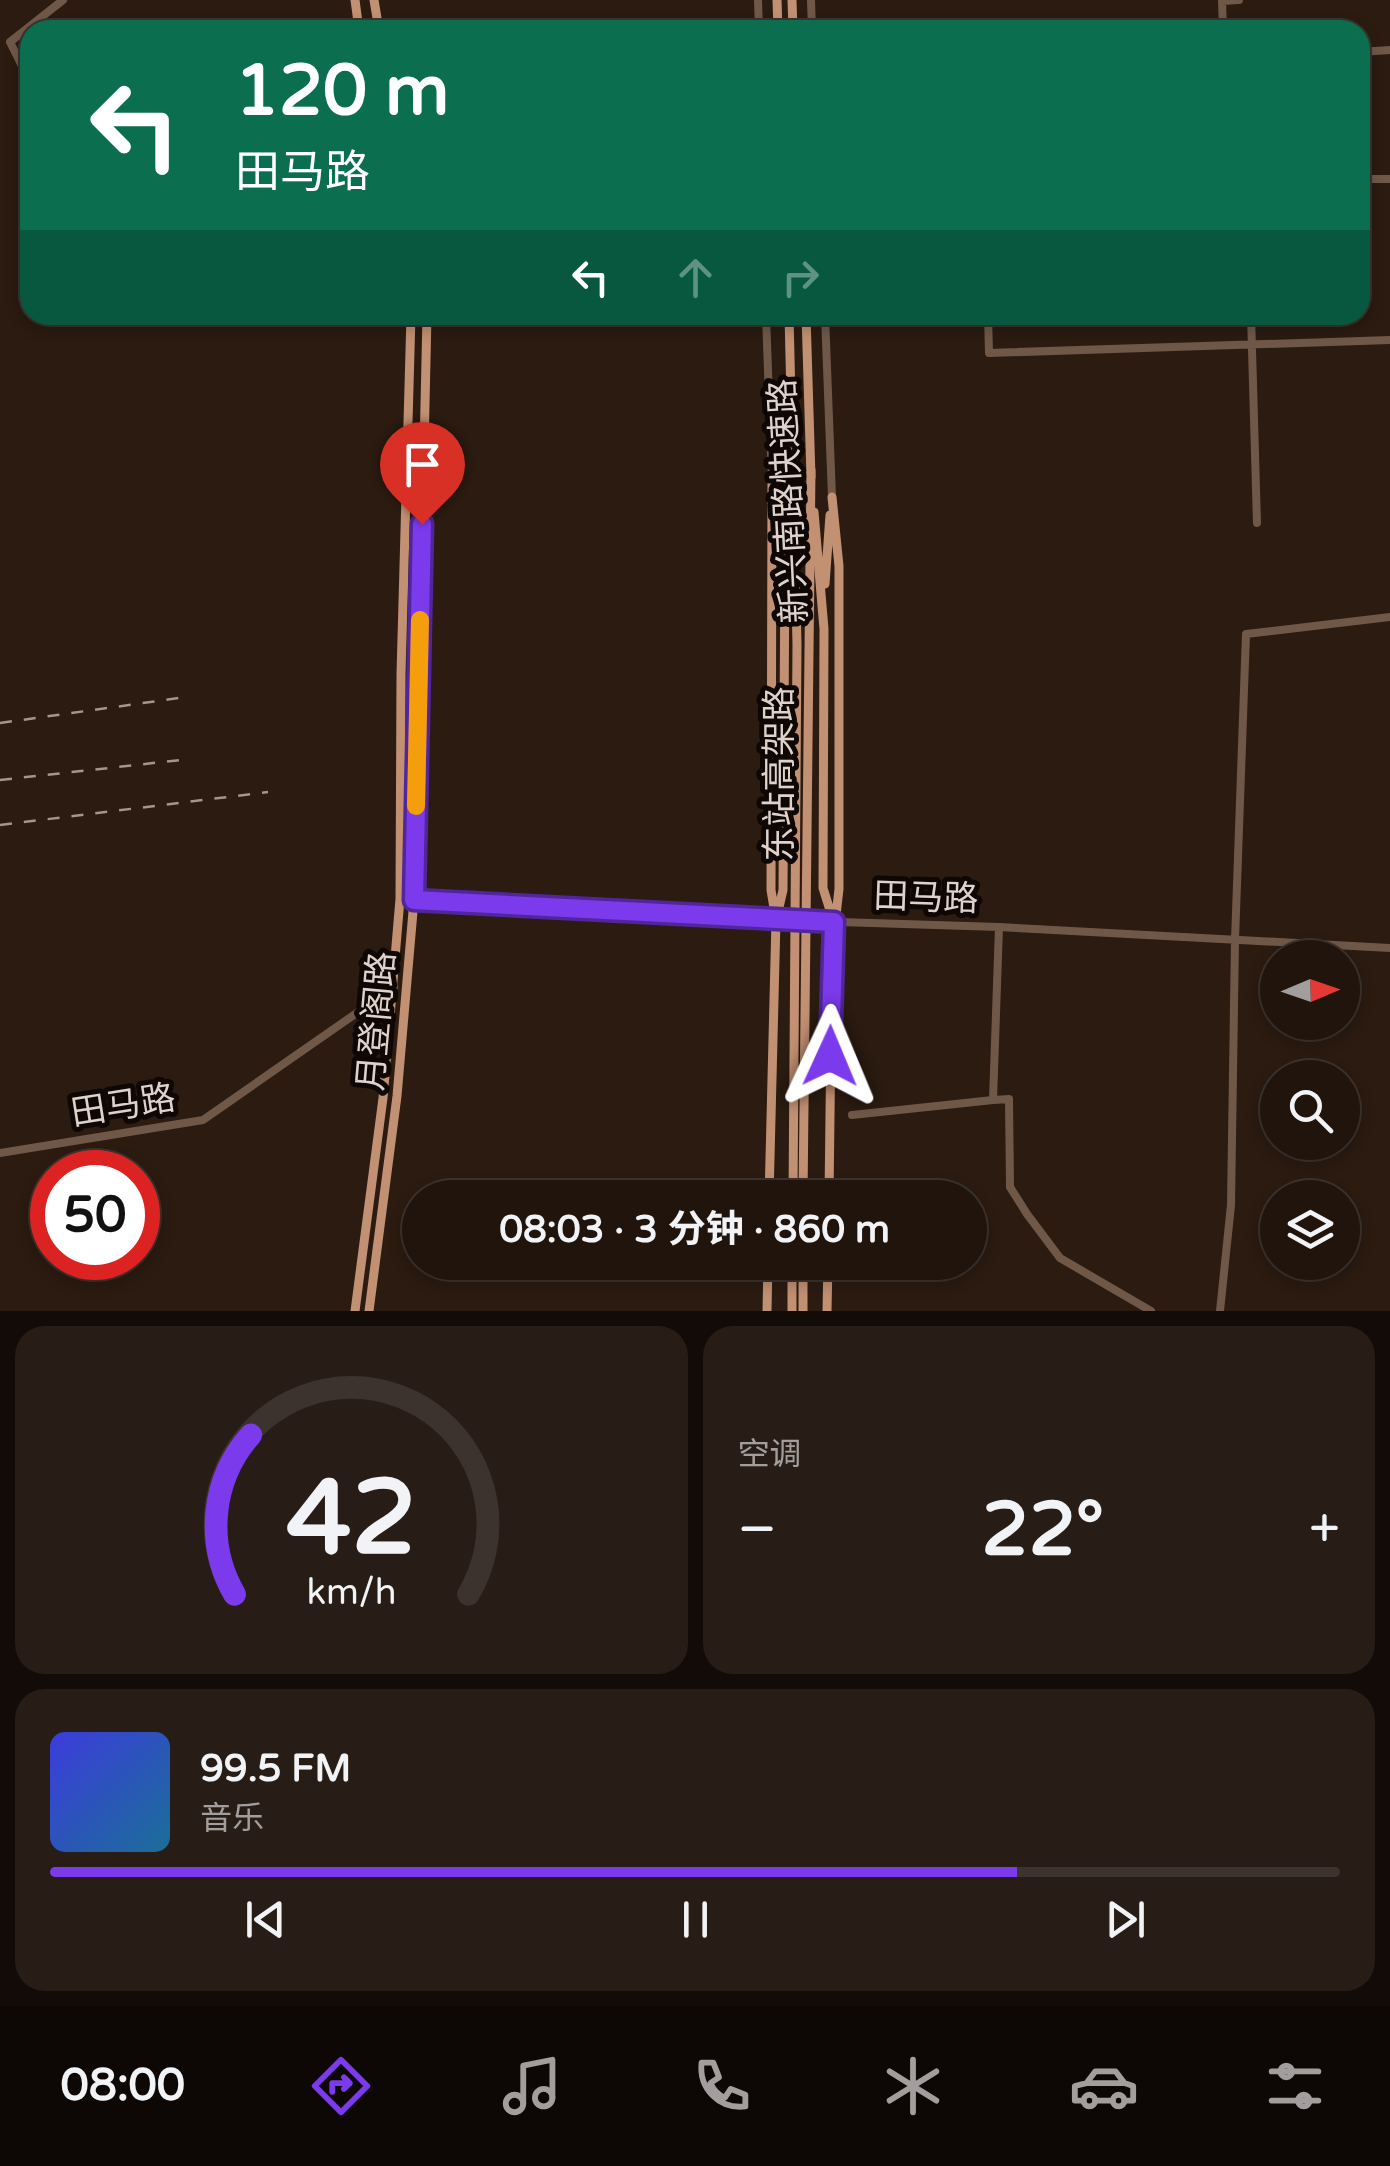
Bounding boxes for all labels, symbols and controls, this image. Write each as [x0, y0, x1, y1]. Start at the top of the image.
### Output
text: 120 m [235, 50, 449, 134]
icon: left [70, 60, 200, 190]
text: 田马路 [235, 146, 370, 200]
icon: left [563, 250, 618, 305]
icon: ahead [668, 250, 723, 305]
icon: right [773, 250, 828, 305]
street label: 新兴南路快速路 [762, 378, 816, 624]
pin [380, 422, 465, 525]
icon: arrive [395, 437, 450, 492]
street label: 东站高架路 [759, 686, 801, 862]
street label: 田马路 [873, 875, 979, 921]
north arrow [1260, 940, 1360, 1040]
map controls [1260, 940, 1360, 1280]
street label: 月登阁路 [350, 950, 404, 1093]
position arrow [778, 1004, 882, 1108]
button: search [1260, 1060, 1360, 1160]
street label: 田马路 [68, 1077, 178, 1135]
speed limit sign: 50 [30, 1150, 160, 1280]
button: layers [1260, 1180, 1360, 1280]
text: 08:03 · 3 分钟 · 860 m [499, 1207, 890, 1253]
text: 空调 [738, 1436, 802, 1474]
text: 42 [286, 1457, 417, 1582]
text: 22° [982, 1485, 1104, 1575]
text: − [738, 1497, 777, 1563]
text: + [1309, 1497, 1340, 1563]
text: km/h [306, 1571, 396, 1614]
text: 99.5 FM [200, 1746, 351, 1792]
text: 音乐 [200, 1800, 264, 1838]
icon: previous [238, 1892, 293, 1947]
icon: pause [668, 1892, 723, 1947]
icon: next [1098, 1892, 1153, 1947]
icon: directions [306, 2051, 376, 2121]
icon: music [497, 2051, 567, 2121]
icon: phone [687, 2051, 757, 2121]
icon: climate [878, 2051, 948, 2121]
icon: car [1069, 2051, 1139, 2121]
icon: filters [1260, 2051, 1330, 2121]
text: 08:00 [60, 2059, 185, 2113]

